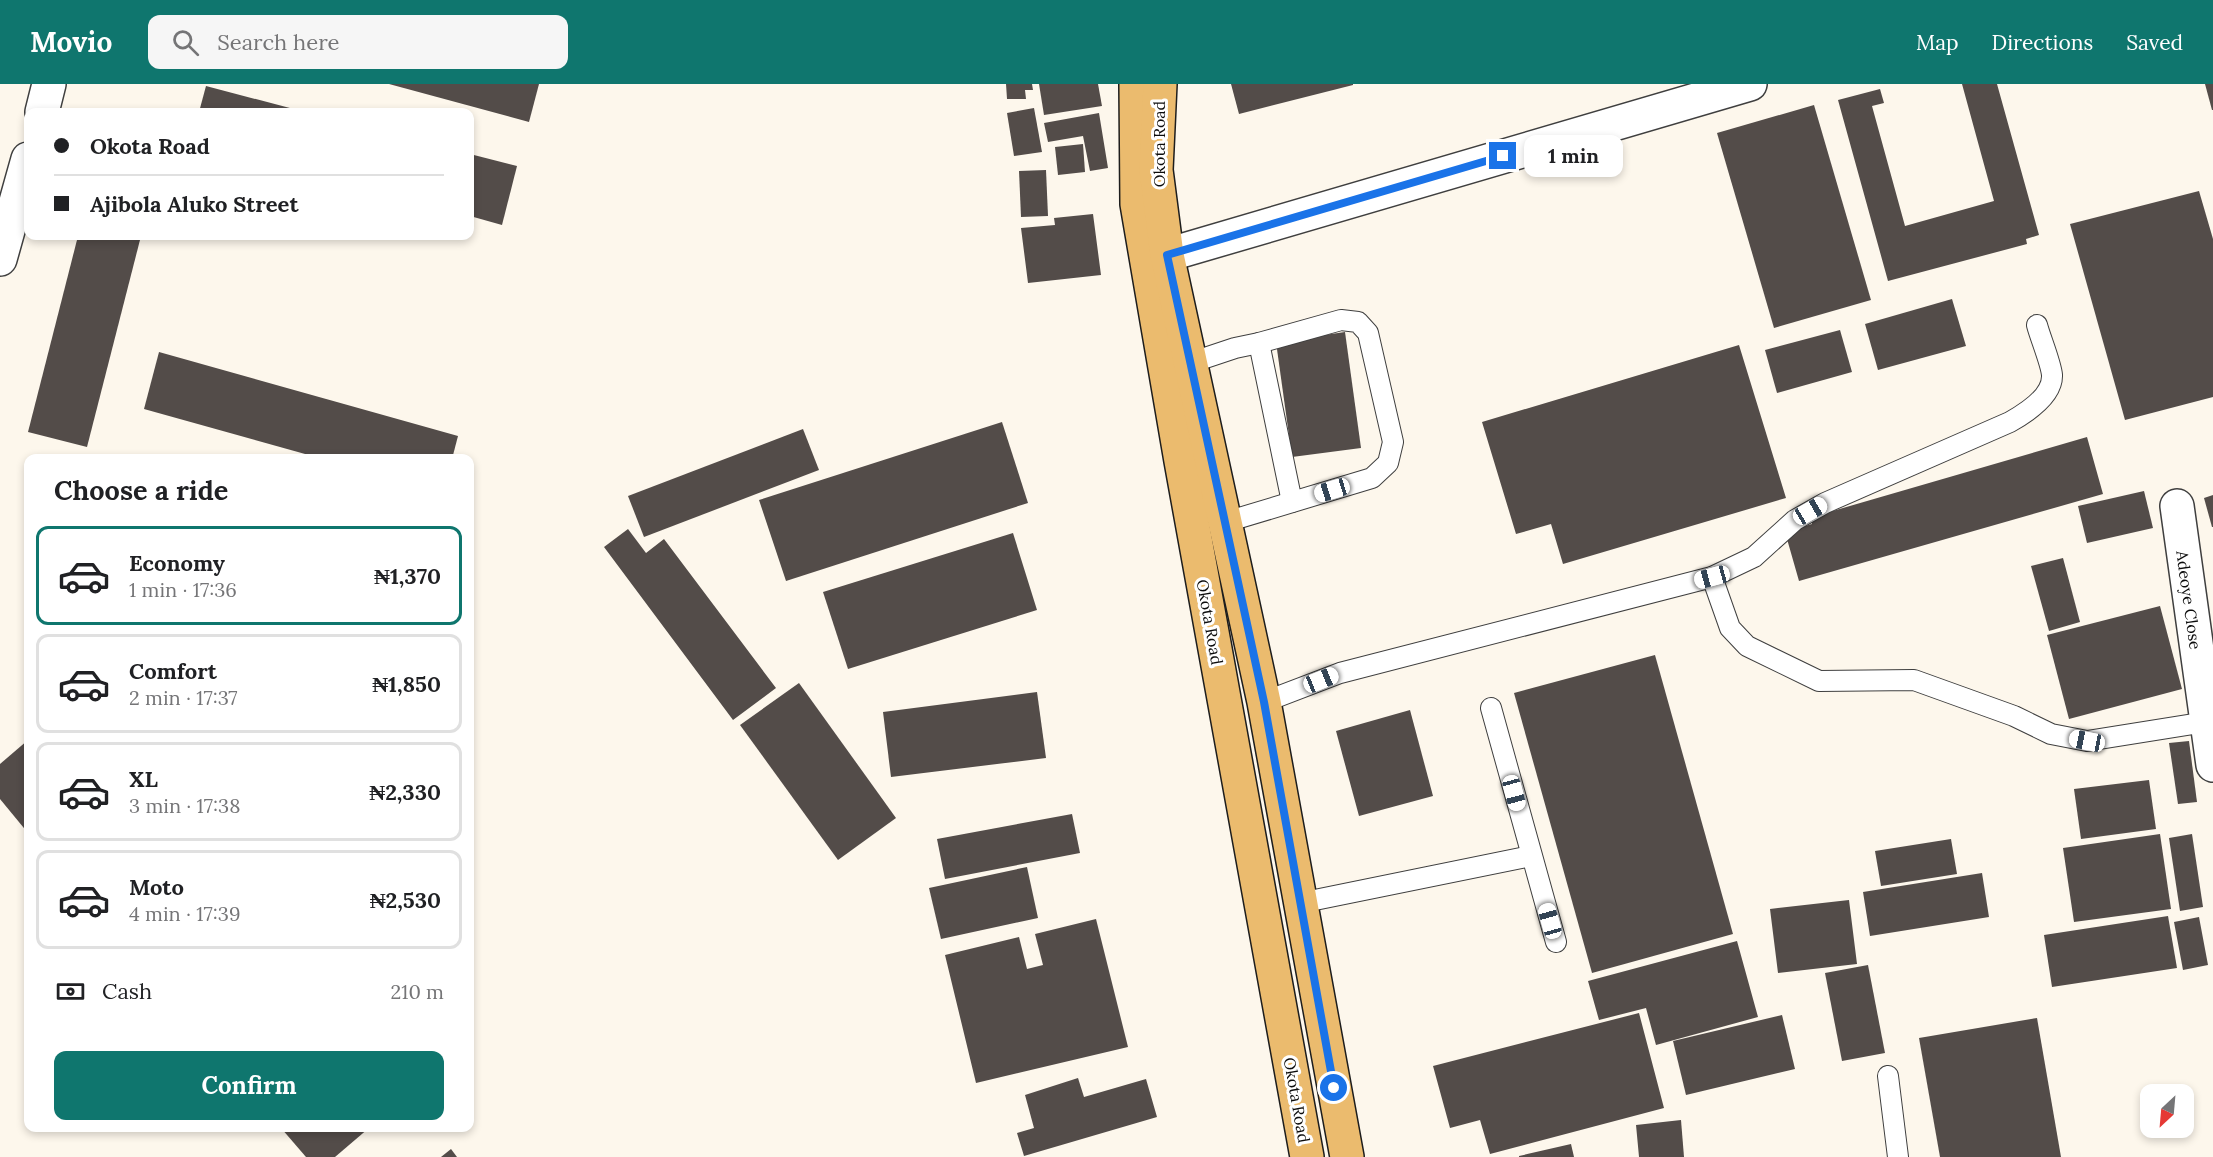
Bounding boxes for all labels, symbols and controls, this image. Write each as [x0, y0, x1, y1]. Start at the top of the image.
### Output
search box [148, 15, 568, 69]
text: Movio [30, 24, 112, 60]
icon: search [169, 26, 202, 59]
text: Search here [217, 28, 339, 56]
text: Map [1916, 29, 1959, 56]
text: Directions [1992, 29, 2093, 56]
text: Saved [2126, 29, 2183, 56]
street label: Okota Road [1149, 100, 1169, 187]
text: Okota Road [90, 132, 210, 160]
callout: 1 min [1524, 135, 1623, 177]
route end [1489, 142, 1516, 169]
text: 1 min [1548, 143, 1599, 168]
text: Ajibola Aluko Street [90, 190, 298, 218]
text: Choose a ride [54, 473, 228, 507]
car [1312, 476, 1352, 504]
car [1790, 494, 1830, 528]
street label: Adeoye Close [2172, 548, 2206, 651]
icon: car [57, 549, 111, 603]
text: Economy [129, 549, 225, 577]
text: ₦1,370 [374, 562, 441, 590]
car [1692, 564, 1732, 590]
text: 1 min · 17:36 [129, 577, 237, 602]
street label: Okota Road [1193, 578, 1227, 667]
icon: car [57, 657, 111, 711]
text: Comfort [129, 657, 217, 685]
car [1301, 665, 1341, 695]
text: ₦1,850 [372, 670, 441, 698]
text: 2 min · 17:37 [129, 685, 238, 710]
car [2068, 729, 2106, 753]
icon: car [57, 765, 111, 819]
text: XL [129, 765, 158, 793]
car [1501, 773, 1527, 813]
text: ₦2,330 [369, 778, 441, 806]
text: 3 min · 17:38 [129, 793, 240, 818]
icon: car [57, 873, 111, 927]
text: Moto [129, 873, 184, 901]
text: ₦2,530 [370, 886, 441, 914]
text: 4 min · 17:39 [129, 901, 240, 926]
car [1536, 901, 1564, 941]
icon: cash [54, 975, 87, 1008]
text: Cash [102, 977, 152, 1005]
text: 210 m [390, 979, 444, 1004]
button: Confirm [54, 1051, 444, 1120]
street label: Okota Road [1280, 1056, 1314, 1145]
route start [1320, 1074, 1347, 1101]
north arrow [2140, 1084, 2194, 1138]
map controls [2140, 1084, 2194, 1138]

